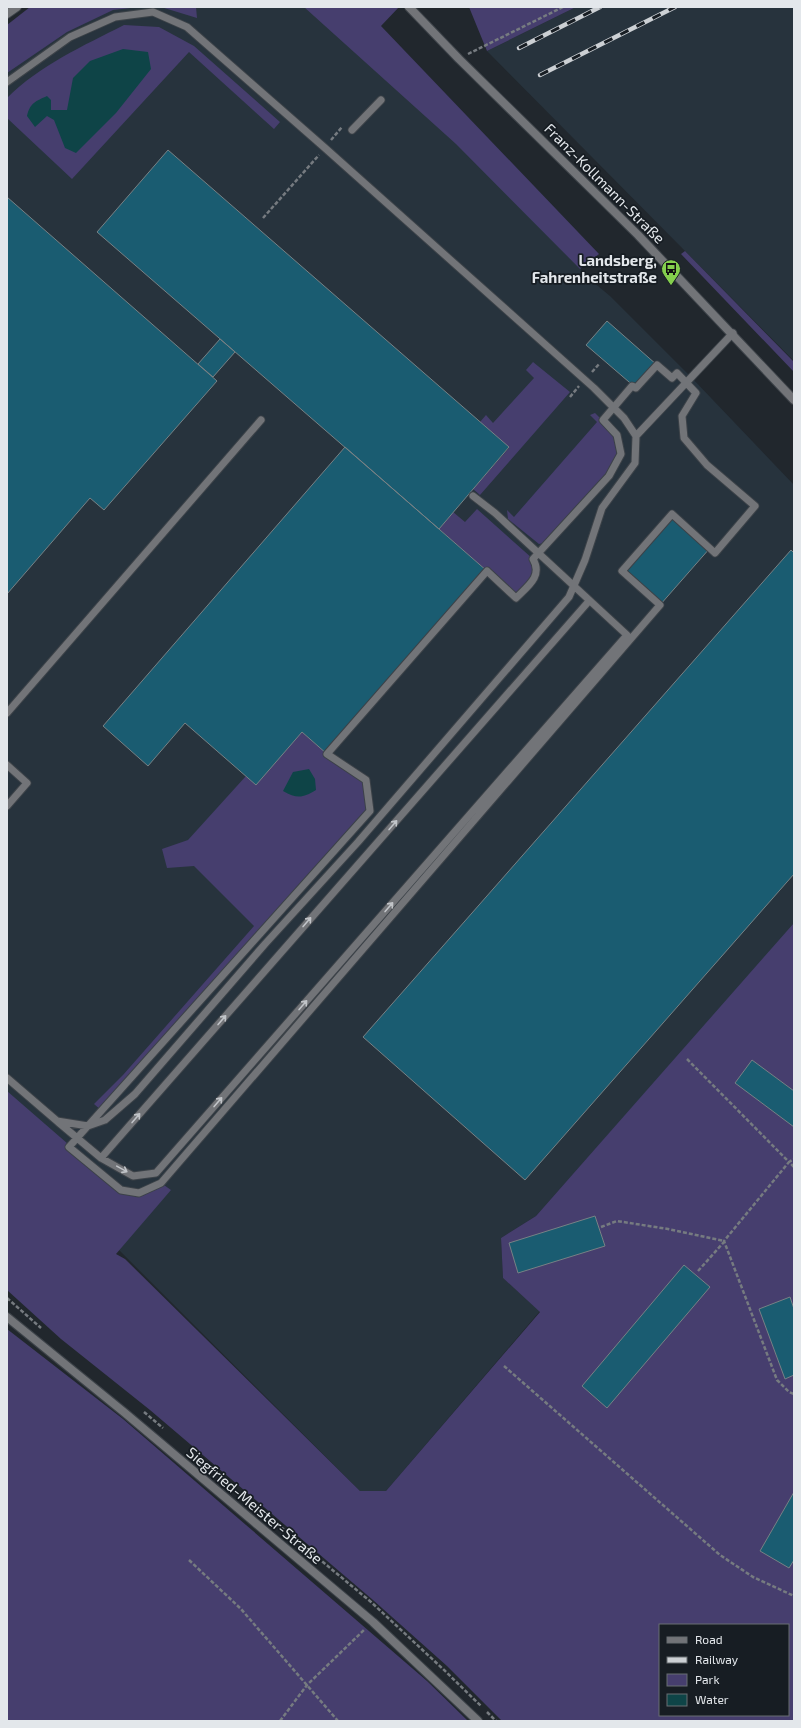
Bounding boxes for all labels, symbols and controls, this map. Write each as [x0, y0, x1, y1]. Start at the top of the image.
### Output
street label: Franz-Kollmann-Straße [541, 119, 669, 247]
place label: Landsberg, Fahrenheitstraße [532, 251, 657, 286]
bus stop icon: Landsberg, Fahrenheitstraße [660, 258, 682, 286]
one-way arrow [388, 820, 397, 830]
one-way arrow [384, 902, 394, 912]
one-way arrow [303, 917, 312, 928]
one-way arrow [299, 999, 308, 1010]
one-way arrow [217, 1015, 226, 1025]
one-way arrow [213, 1097, 222, 1108]
one-way arrow [131, 1113, 141, 1123]
one-way arrow [116, 1166, 128, 1174]
street label: Siegfried-Meister-Straße [183, 1443, 327, 1567]
legend [659, 1624, 789, 1716]
text: Road [695, 1632, 723, 1646]
text: Railway [695, 1652, 739, 1666]
text: Park [695, 1672, 720, 1686]
text: Water [695, 1692, 729, 1706]

